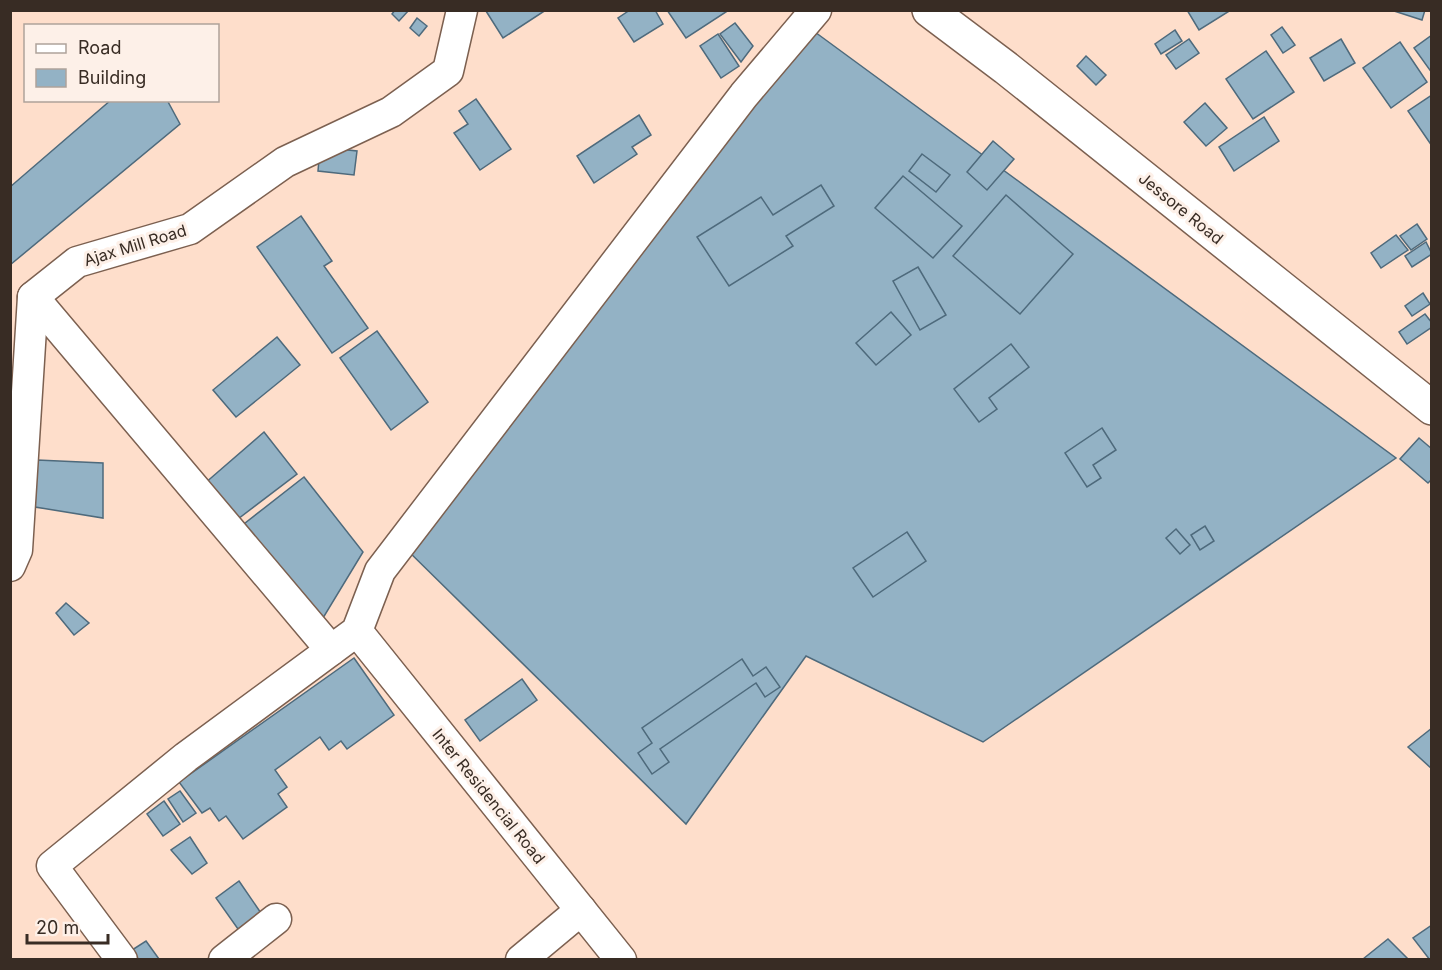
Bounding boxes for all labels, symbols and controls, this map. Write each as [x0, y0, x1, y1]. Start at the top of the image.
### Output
legend [24, 24, 219, 102]
text: Road [78, 37, 121, 58]
text: Building [78, 67, 146, 88]
street label: Jessore Road [1135, 168, 1227, 248]
street label: Ajax Mill Road [81, 220, 189, 270]
street label: Inter Residencial Road [428, 724, 550, 868]
scale bar [27, 907, 108, 945]
text: 20 m [36, 917, 79, 938]

